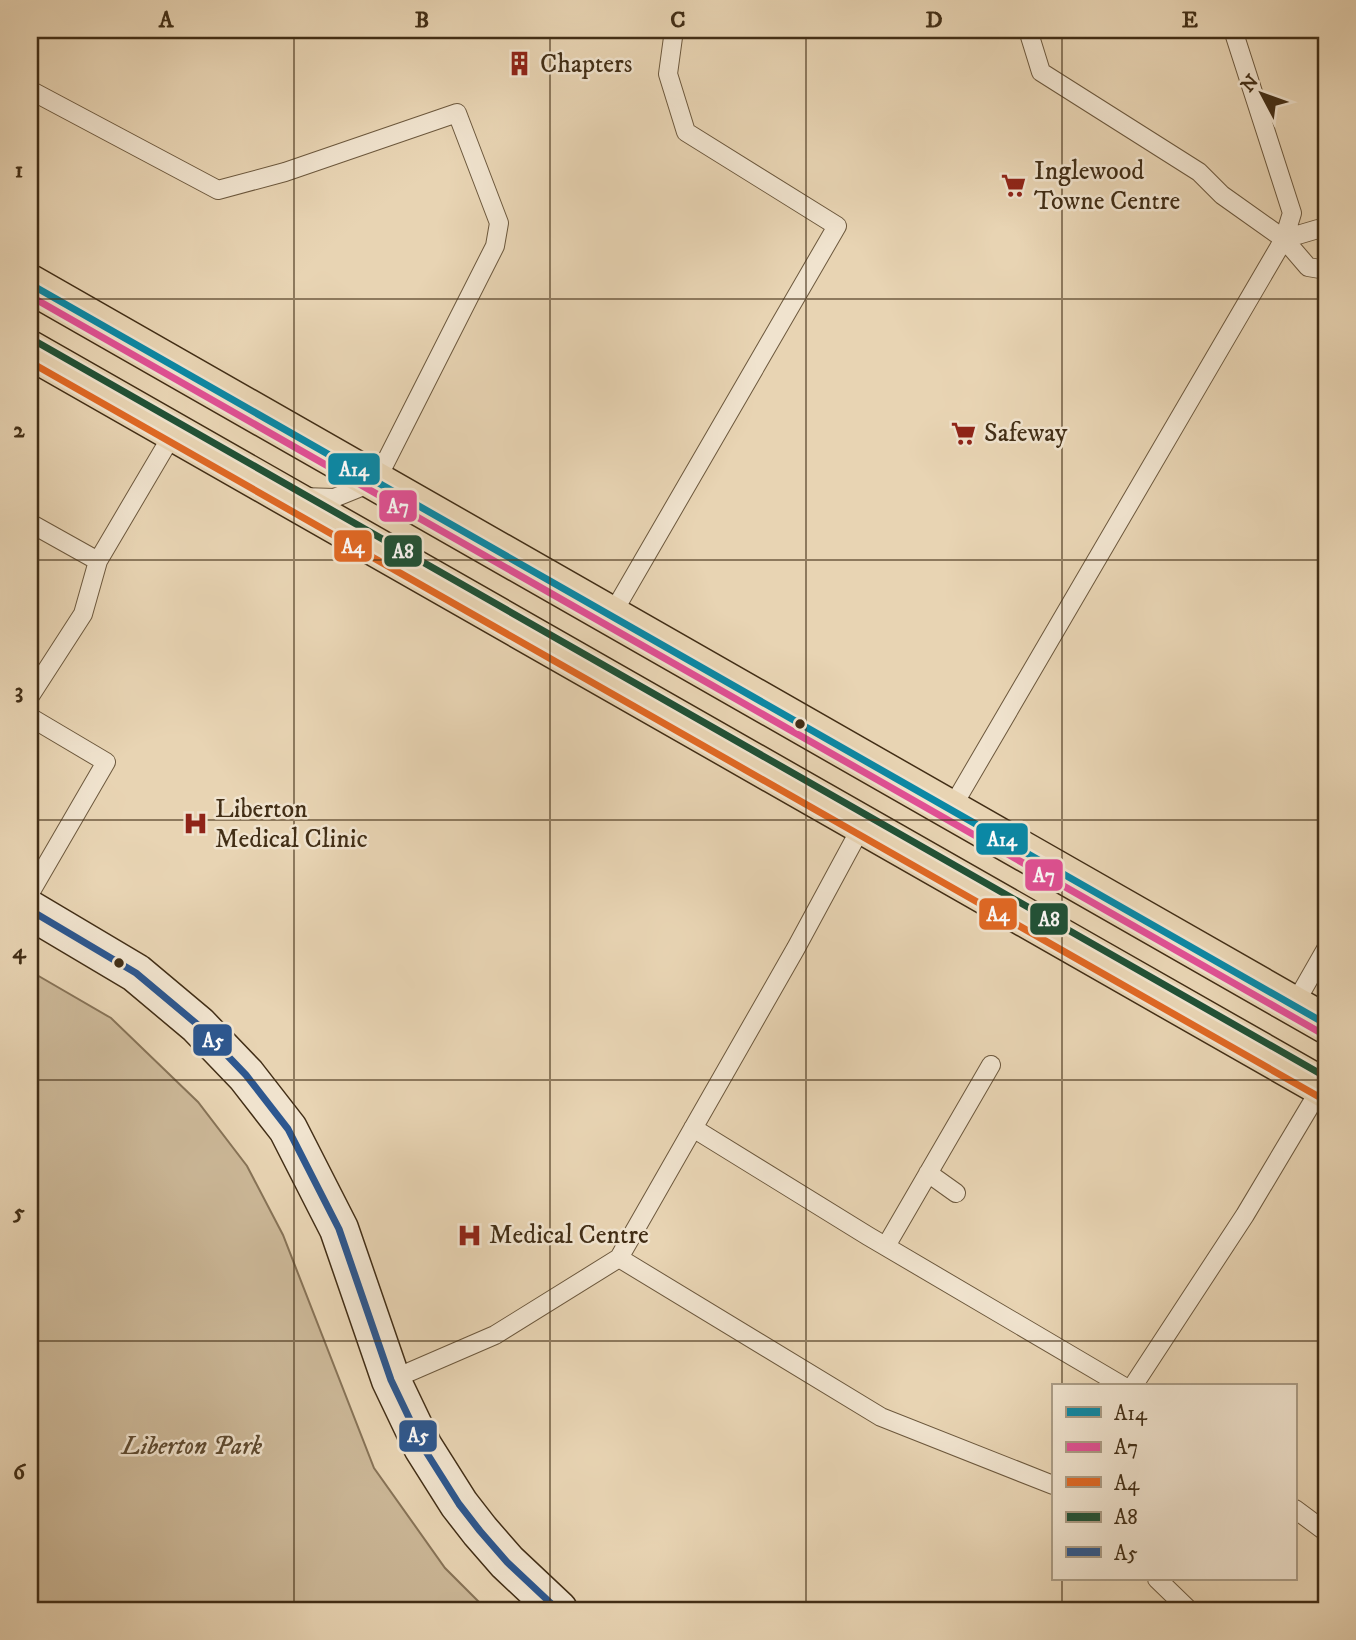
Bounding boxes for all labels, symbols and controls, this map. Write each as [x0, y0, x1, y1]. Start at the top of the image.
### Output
text: A [158, 6, 175, 35]
text: B [415, 6, 429, 35]
text: C [670, 6, 686, 35]
text: D [925, 6, 943, 35]
text: E [1182, 6, 1198, 35]
place label: Chapters [540, 48, 632, 81]
building icon: Chapters [506, 50, 534, 78]
north arrow [1226, 60, 1296, 130]
text: N [1237, 70, 1264, 97]
place label: Inglewood Towne Centre [1034, 155, 1180, 218]
text: 1 [15, 156, 23, 185]
supermarket icon: Inglewood Towne Centre [1000, 172, 1028, 200]
text: 2 [13, 416, 25, 445]
place label: Safeway [984, 417, 1068, 450]
supermarket icon: Safeway [950, 419, 978, 447]
line badge: A14 [327, 452, 381, 486]
text: A14 [338, 459, 370, 482]
line badge: A7 [378, 489, 418, 523]
text: A7 [386, 496, 409, 519]
line badge: A4 [333, 529, 373, 563]
line badge: A8 [383, 534, 423, 568]
text: A4 [340, 536, 366, 559]
text: A8 [391, 541, 414, 564]
text: 3 [15, 677, 23, 706]
unlabelled marker [793, 717, 807, 731]
place label: Liberton Medical Clinic [215, 793, 368, 856]
hospital icon: Liberton Medical Clinic [181, 810, 209, 838]
line badge: A14 [975, 822, 1029, 856]
text: A14 [986, 829, 1018, 852]
line badge: A7 [1024, 858, 1064, 892]
text: A7 [1032, 865, 1055, 888]
line badge: A4 [978, 897, 1018, 931]
line badge: A8 [1029, 902, 1069, 936]
text: A4 [985, 904, 1011, 927]
text: A8 [1037, 909, 1060, 932]
text: 4 [12, 937, 27, 966]
unlabelled marker [112, 956, 126, 970]
line badge: A5 [192, 1023, 233, 1057]
text: A5 [201, 1030, 224, 1053]
text: 5 [12, 1198, 25, 1227]
place label: Medical Centre [489, 1219, 649, 1252]
hospital icon: Medical Centre [455, 1221, 483, 1249]
legend [1052, 1384, 1296, 1580]
text: A14 [1114, 1401, 1148, 1427]
line badge: A5 [398, 1419, 438, 1453]
text: A5 [406, 1425, 429, 1448]
park label: Liberton Park [120, 1430, 262, 1463]
text: A7 [1114, 1435, 1138, 1461]
text: 6 [13, 1458, 27, 1487]
text: A4 [1114, 1471, 1140, 1497]
text: A8 [1114, 1505, 1138, 1531]
text: A5 [1114, 1541, 1138, 1567]

